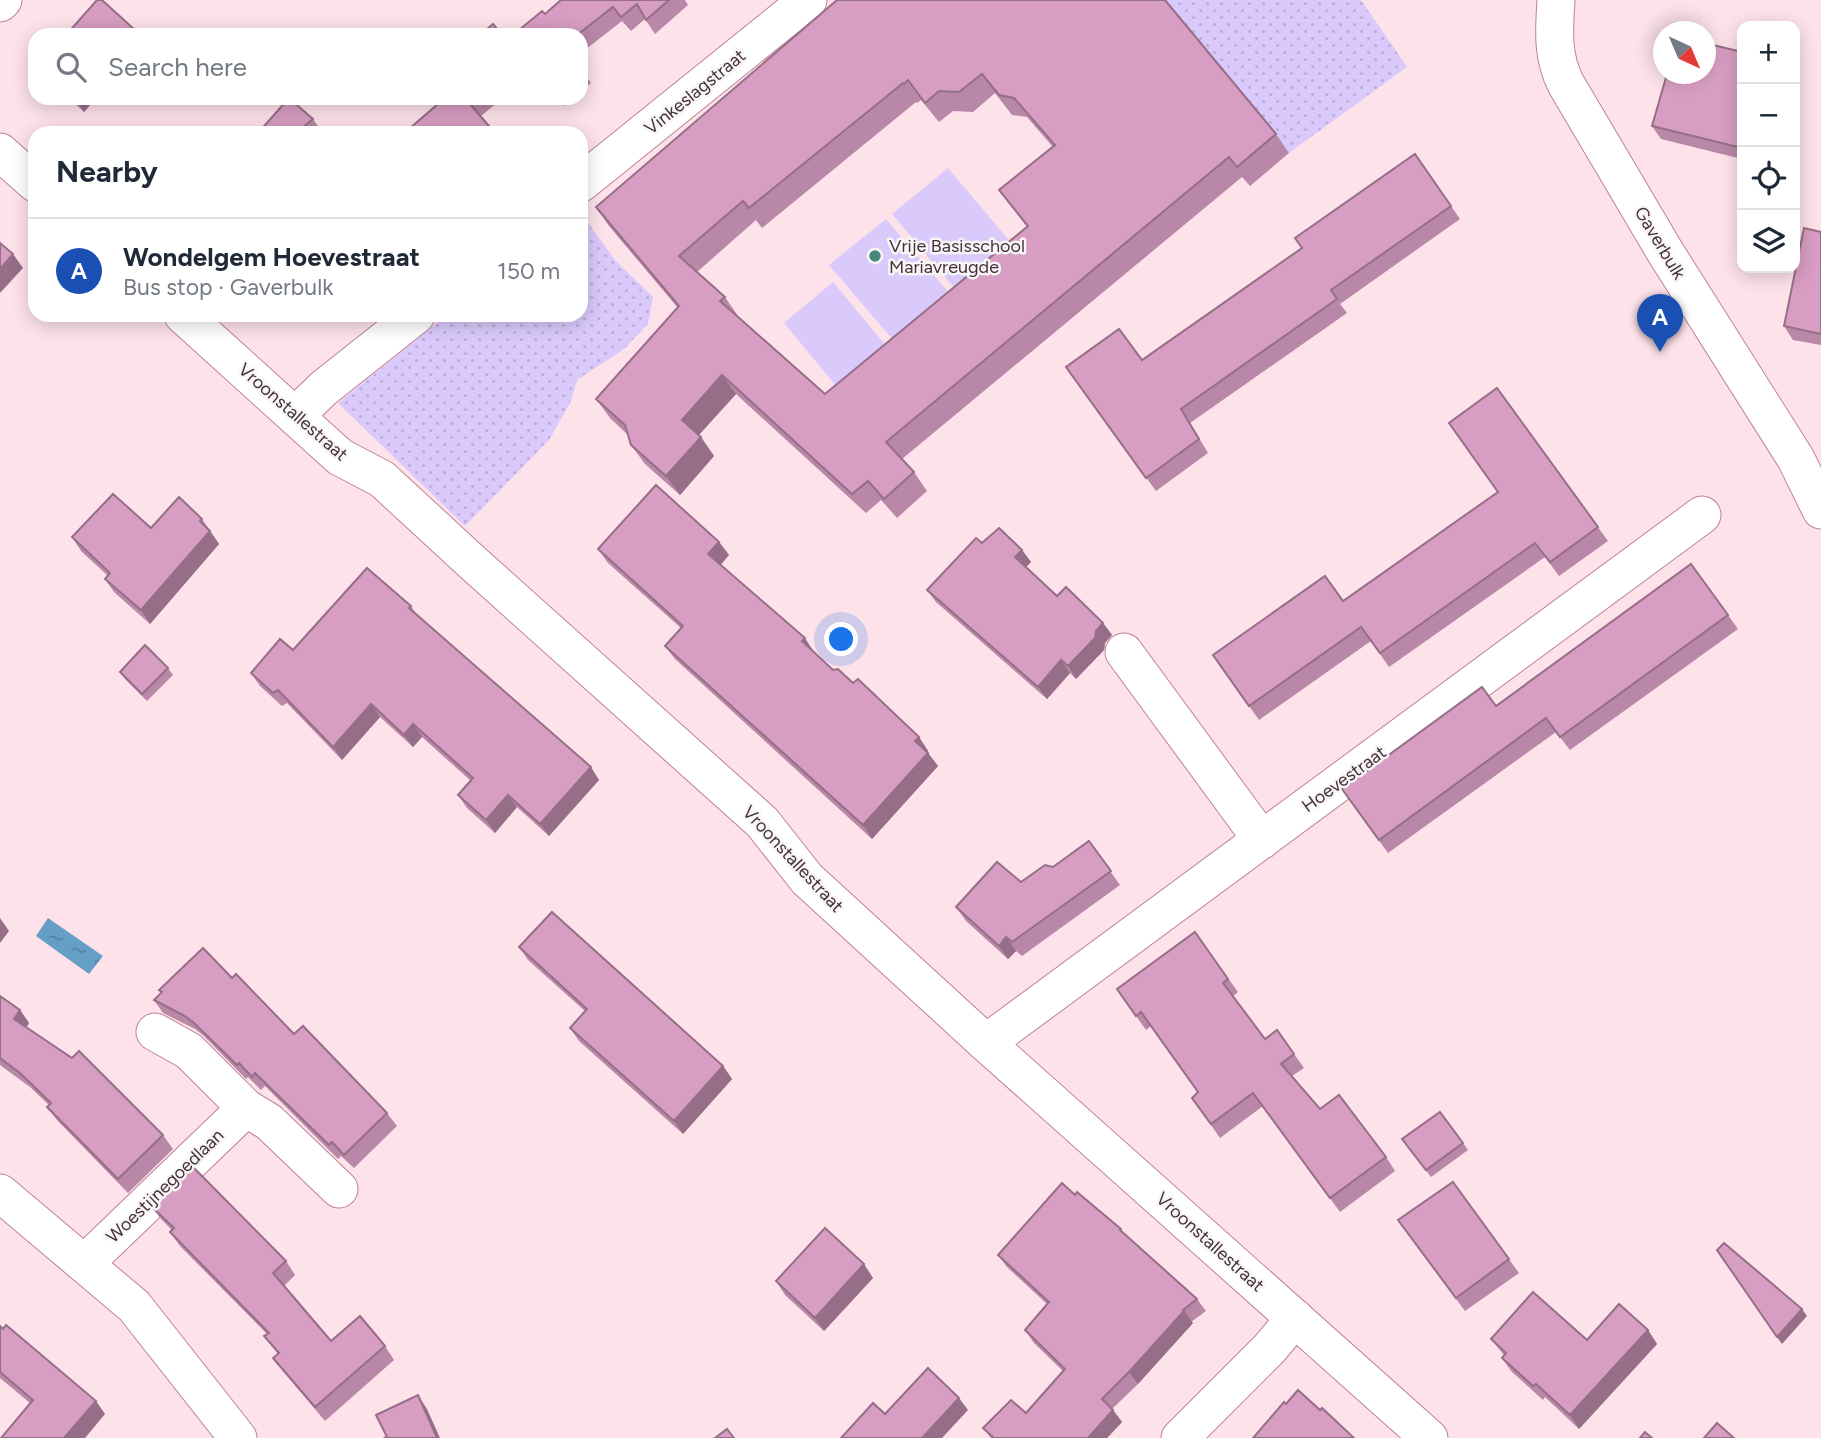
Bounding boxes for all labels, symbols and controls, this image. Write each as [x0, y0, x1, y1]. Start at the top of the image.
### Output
north arrow [1653, 21, 1716, 84]
map controls [1737, 21, 1800, 273]
button: + [1737, 21, 1800, 84]
search box [28, 28, 588, 105]
street label: Vinkeslagstraat [640, 44, 750, 139]
icon: search [52, 48, 90, 86]
text: Search here [108, 51, 247, 83]
button: − [1737, 84, 1800, 147]
button: locate [1737, 147, 1800, 210]
text: Nearby [56, 153, 158, 190]
street label: Gaverbulk [1630, 203, 1690, 284]
button: layers [1737, 210, 1800, 273]
place label: Vrije Basisschool Mariavreugde [889, 235, 1025, 278]
text: Wondelgem Hoevestraat [123, 241, 420, 273]
marker: Vrije Basisschool Mariavreugde [867, 248, 883, 264]
text: A [71, 257, 87, 285]
text: 150 m [497, 257, 560, 285]
text: Bus stop · Gaverbulk [123, 273, 333, 301]
pin: A [1637, 294, 1683, 352]
street label: Vroonstallestraat [234, 358, 352, 466]
your location [824, 622, 858, 656]
street label: Hoevestraat [1298, 741, 1391, 817]
street label: Vroonstallestraat [738, 801, 848, 917]
street label: Woestijnegoedlaan [102, 1124, 228, 1248]
street label: Vroonstallestraat [1151, 1188, 1269, 1296]

